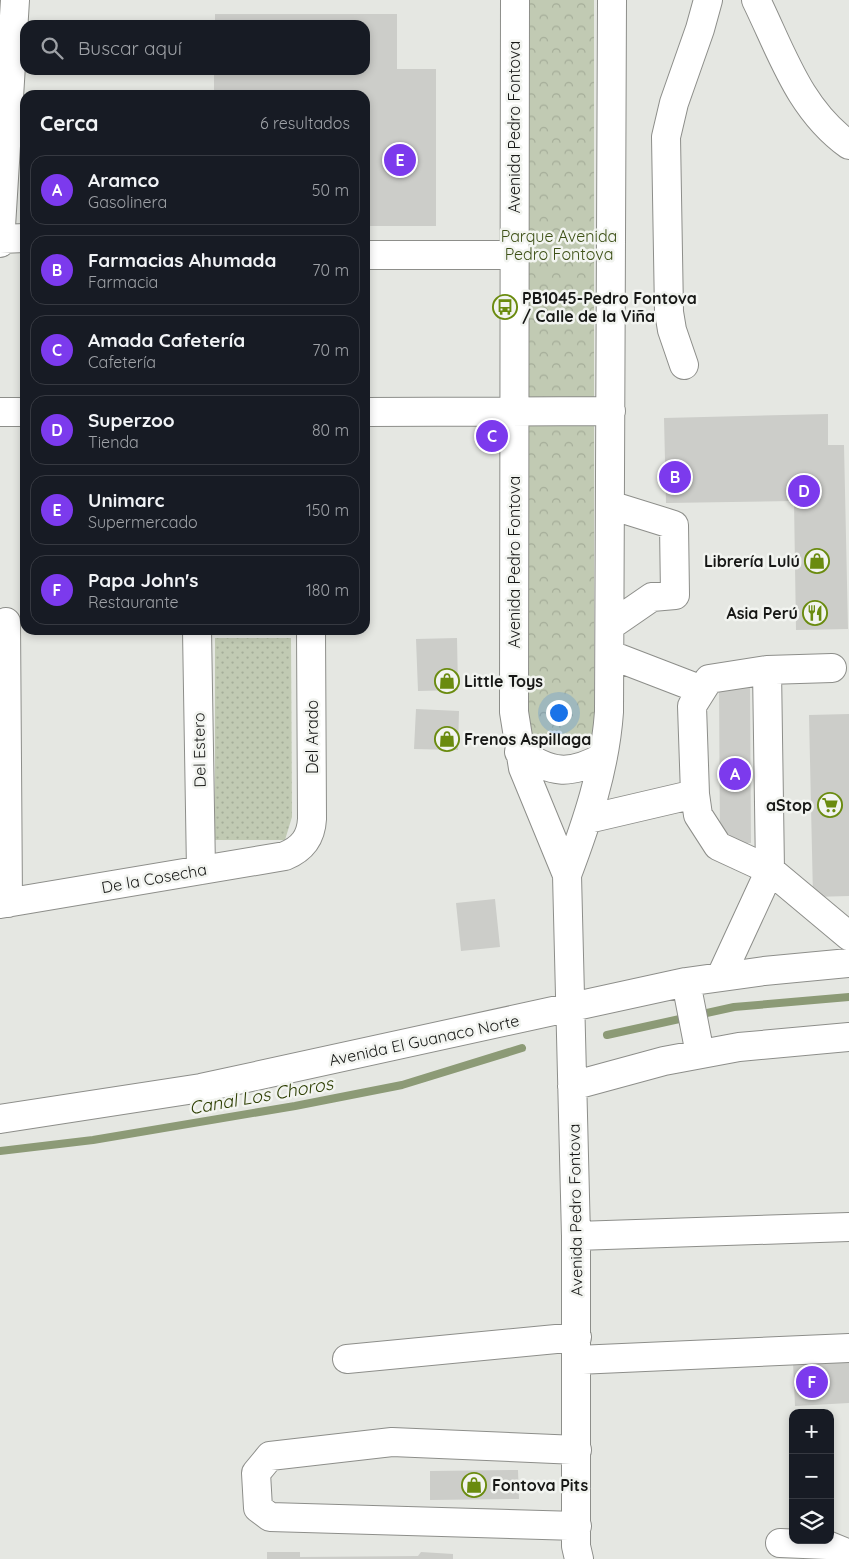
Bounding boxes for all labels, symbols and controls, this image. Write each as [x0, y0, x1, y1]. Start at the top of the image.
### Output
search box [20, 20, 370, 75]
icon: search [38, 34, 66, 62]
text: Buscar aquí [78, 36, 182, 60]
street label: Avenida Pedro Fontova [504, 41, 524, 213]
text: Cerca [40, 110, 98, 136]
text: 6 resultados [260, 113, 350, 133]
pin: E [384, 141, 416, 179]
text: Aramco [88, 168, 159, 192]
text: A [52, 180, 62, 200]
text: 50 m [312, 180, 349, 200]
text: Gasolinera [88, 192, 167, 212]
park label: Parque Avenida Pedro Fontova [501, 226, 617, 264]
text: Farmacias Ahumada [88, 248, 276, 272]
text: B [52, 260, 62, 280]
text: 70 m [312, 260, 349, 280]
text: Farmacia [88, 272, 158, 292]
place label: PB1045-Pedro Fontova / Calle de la Viña [522, 288, 697, 326]
bus stop icon: PB1045-Pedro Fontova / Calle de la Viña [492, 294, 518, 320]
text: Amada Cafetería [88, 328, 245, 352]
text: C [52, 340, 62, 360]
text: 70 m [312, 340, 349, 360]
text: Cafetería [88, 352, 156, 372]
text: Superzoo [88, 408, 175, 432]
pin: C [476, 417, 508, 455]
text: D [51, 420, 63, 440]
text: 80 m [312, 420, 349, 440]
text: Tienda [88, 432, 139, 452]
pin: B [659, 458, 691, 496]
pin: D [788, 472, 820, 510]
street label: Avenida Pedro Fontova [504, 476, 524, 648]
text: Unimarc [88, 488, 164, 512]
text: E [52, 500, 62, 520]
text: 150 m [306, 500, 349, 520]
text: Supermercado [88, 512, 198, 532]
shop icon: Librería Lulú [804, 548, 830, 574]
place label: Librería Lulú [704, 551, 800, 571]
text: Papa John's [88, 568, 198, 592]
text: F [53, 580, 62, 600]
text: 180 m [306, 580, 349, 600]
text: Restaurante [88, 592, 179, 612]
restaurant icon: Asia Perú [802, 600, 828, 626]
place label: Asia Perú [726, 603, 798, 623]
shop icon: Little Toys [434, 668, 460, 694]
place label: Little Toys [464, 671, 543, 691]
street label: Del Arado [302, 700, 322, 774]
your location [546, 700, 572, 726]
street label: Del Estero [188, 712, 210, 788]
shop icon: Frenos Aspillaga [434, 726, 460, 752]
place label: Frenos Aspillaga [464, 729, 591, 749]
pin: A [719, 755, 751, 793]
supermarket icon: aStop [817, 792, 843, 818]
place label: aStop [766, 795, 812, 815]
street label: De la Cosecha [100, 859, 208, 897]
street label: Avenida El Guanaco Norte [327, 1010, 521, 1070]
water label: Canal Los Choros [187, 1071, 336, 1119]
street label: Avenida Pedro Fontova [563, 1124, 587, 1296]
pin: F [796, 1363, 828, 1401]
map controls [789, 1409, 834, 1544]
button: + [789, 1409, 834, 1454]
button: − [789, 1454, 834, 1499]
shop icon: Fontova Pits [461, 1472, 487, 1498]
place label: Fontova Pits [492, 1475, 588, 1495]
button: layers [789, 1499, 834, 1544]

